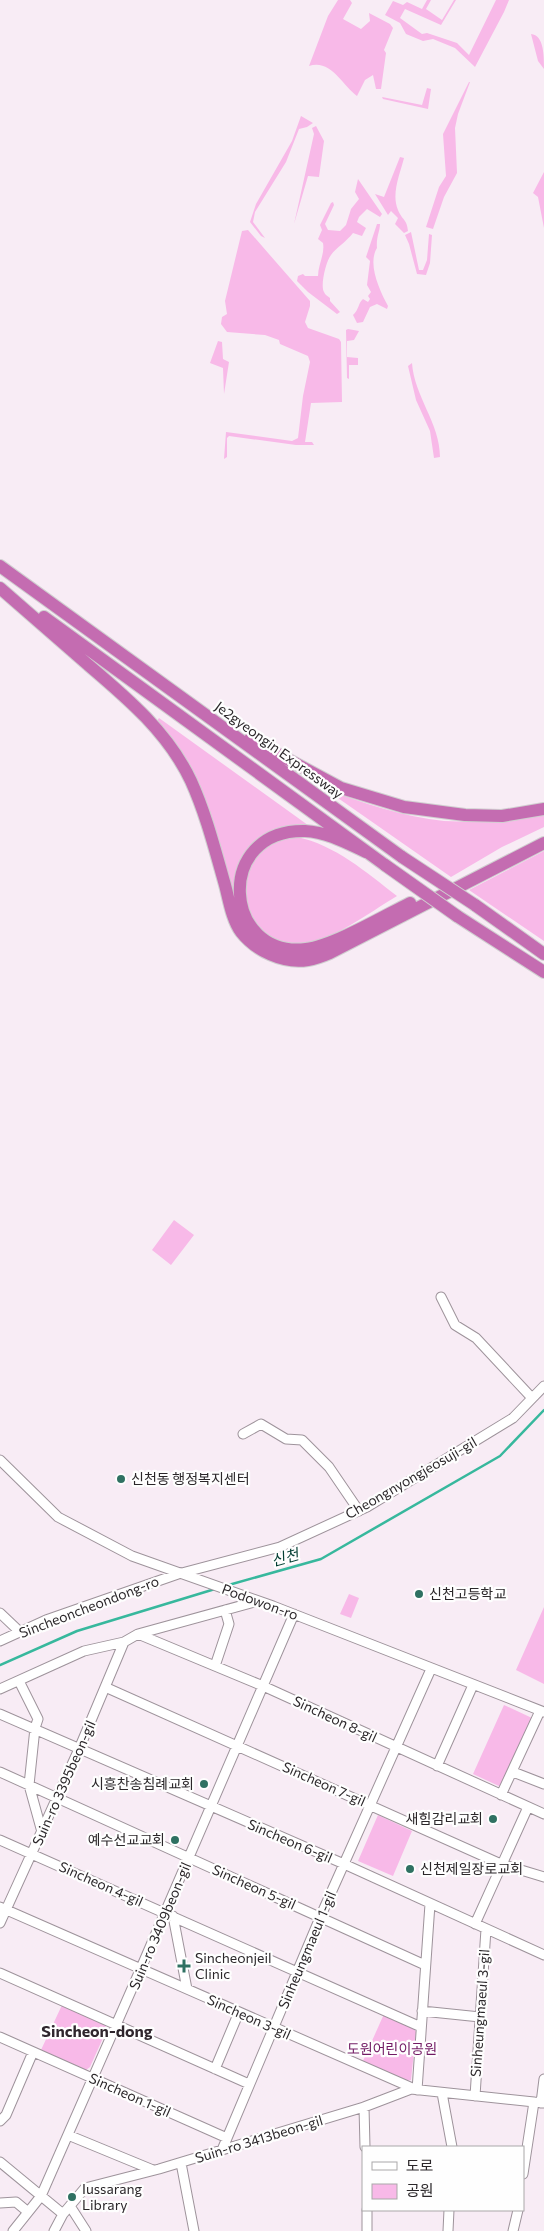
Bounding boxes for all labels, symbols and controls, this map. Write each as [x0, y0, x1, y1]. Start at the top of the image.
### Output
street label: Je2gyeongin Expressway [212, 697, 347, 802]
street label: Cheongnyongjeosuji-gil [342, 1433, 480, 1522]
place label: 신천동 행정복지센터 [131, 1470, 250, 1487]
marker: 신천동 행정복지센터 [115, 1473, 127, 1485]
water label: 신천 [269, 1544, 303, 1569]
street label: Sincheoncheondong-ro [16, 1572, 161, 1641]
street label: Podowon-ro [220, 1580, 301, 1623]
place label: 신천고등학교 [429, 1585, 506, 1602]
marker: 신천고등학교 [413, 1588, 425, 1600]
street label: Sincheon 8-gil [291, 1692, 380, 1745]
street label: Suin-ro 3395beon-gil [28, 1718, 99, 1848]
street label: Sincheon 7-gil [280, 1758, 368, 1809]
place label: 시흥찬송침례교회 [91, 1775, 194, 1792]
marker: 시흥찬송침례교회 [198, 1778, 210, 1790]
place label: 새힘감리교회 [406, 1810, 483, 1827]
marker: 새힘감리교회 [487, 1813, 499, 1825]
street label: Sincheon 6-gil [245, 1815, 335, 1866]
place label: 예수선교교회 [88, 1831, 165, 1848]
marker: 예수선교교회 [169, 1834, 181, 1846]
street label: Sincheon 4-gil [57, 1857, 146, 1910]
street label: Suin-ro 3409beon-gil [125, 1860, 194, 1992]
street label: Sincheon 5-gil [210, 1860, 299, 1913]
place label: 신천제일장로교회 [420, 1860, 523, 1877]
marker: 신천제일장로교회 [404, 1863, 416, 1875]
street label: Sinheungmaeul 1-gil [274, 1888, 339, 2011]
street label: Sinheungmaeul 3-gil [467, 1948, 492, 2078]
place label: Sincheonjeil Clinic [195, 1949, 272, 1982]
marker: Sincheonjeil Clinic [177, 1959, 191, 1973]
street label: Sincheon 3-gil [205, 1991, 294, 2043]
district label: Sincheon-dong [41, 2021, 153, 2040]
park label: 도원어린이공원 [347, 2040, 437, 2057]
street label: Sincheon 1-gil [87, 2069, 174, 2120]
street label: Suin-ro 3413beon-gil [193, 2111, 325, 2166]
legend [362, 2146, 524, 2211]
text: 도로 [406, 2156, 434, 2174]
place label: Iussarang Library [82, 2180, 143, 2213]
text: 공원 [406, 2181, 434, 2199]
marker: Iussarang Library [66, 2191, 78, 2203]

